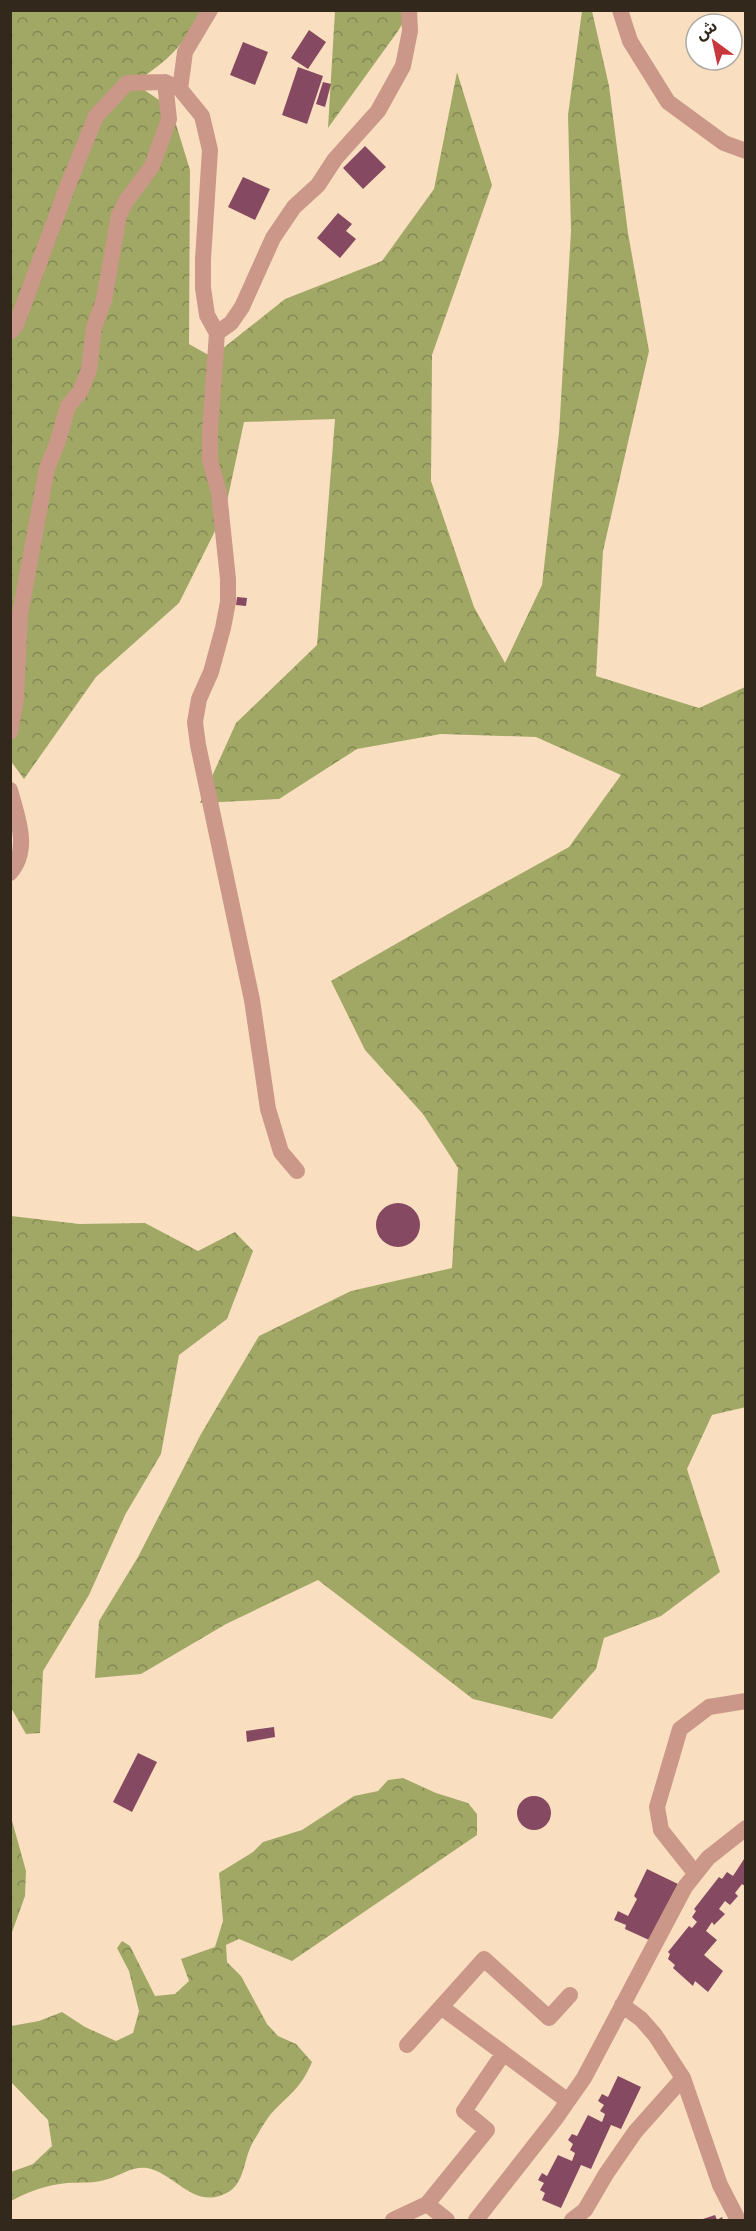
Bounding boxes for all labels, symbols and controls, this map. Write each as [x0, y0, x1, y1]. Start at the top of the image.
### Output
north arrow [684, 12, 744, 72]
text: ش [692, 17, 722, 45]

